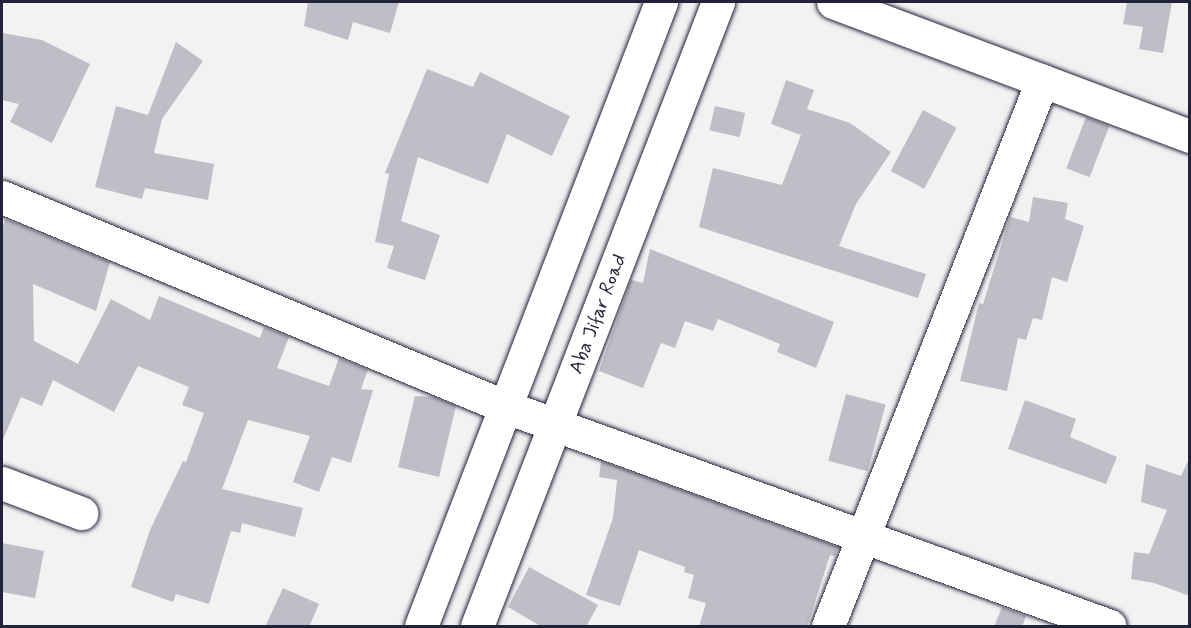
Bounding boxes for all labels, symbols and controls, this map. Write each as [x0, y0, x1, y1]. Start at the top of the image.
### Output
street label: Aba Jifar Road [564, 250, 632, 378]

